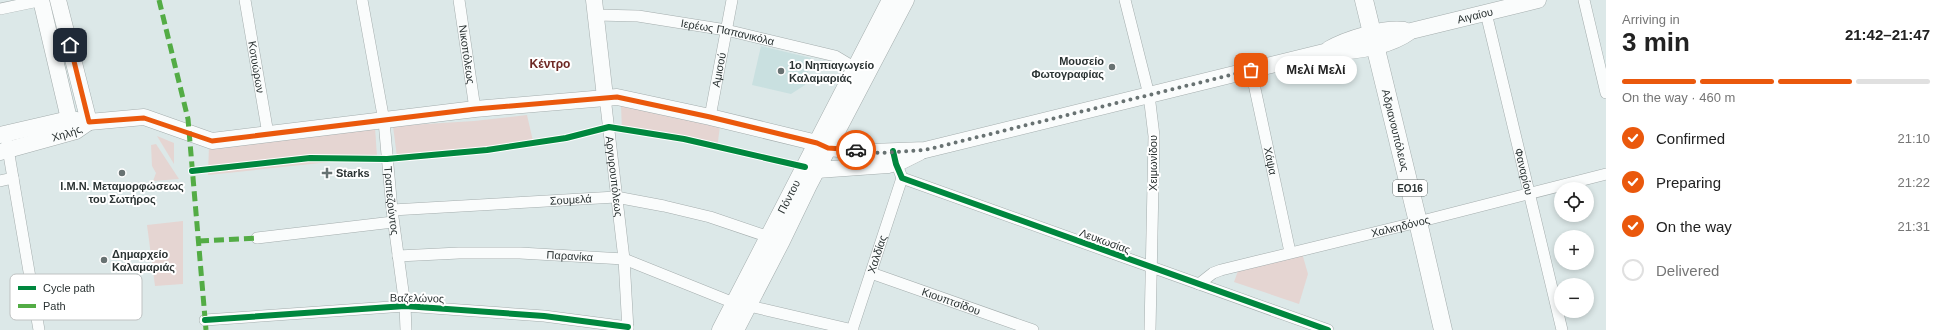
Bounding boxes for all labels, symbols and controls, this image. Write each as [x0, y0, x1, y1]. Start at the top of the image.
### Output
street label: Αιγαίου [1456, 5, 1494, 26]
text: Arriving in [1622, 12, 1680, 27]
street label: Ιερέως Παπανικόλα [680, 17, 776, 47]
street label: Νικοπόλεως [457, 24, 477, 85]
text: 21:42–21:47 [1845, 26, 1930, 43]
text: 3 min [1622, 27, 1690, 57]
pin [53, 28, 87, 62]
icon: home [59, 34, 81, 56]
street label: Κοτυώρων [246, 40, 267, 94]
street label: Αμισού [710, 51, 728, 88]
pin [1234, 53, 1268, 87]
place label: Μουσείο Φωτογραφίας [1032, 55, 1104, 81]
callout: Μελί Μελί [1275, 56, 1357, 84]
district label: Κέντρο [530, 57, 570, 71]
place label: 1ο Νηπιαγωγείο Καλαμαριάς [789, 59, 875, 85]
icon: bag [1240, 59, 1262, 81]
marker: Μουσείο Φωτογραφίας [1107, 62, 1117, 72]
text: Μελί Μελί [1286, 62, 1346, 77]
marker: 1ο Νηπιαγωγείο Καλαμαριάς [776, 66, 786, 76]
street label: Αδριανουπόλεως [1380, 88, 1411, 172]
text: On the way · 460 m [1622, 90, 1735, 105]
street label: Χηλής [50, 123, 84, 143]
icon: check [1622, 127, 1644, 149]
courier [836, 130, 876, 170]
text: Confirmed [1656, 130, 1725, 147]
text: 21:10 [1897, 131, 1930, 146]
street label: Αργυρουπόλεως [604, 135, 625, 218]
street label: Χειμωνίδου [1147, 135, 1159, 191]
icon: car [845, 139, 867, 161]
street label: Χάψα [1262, 146, 1279, 176]
street label: Φαναρίου [1513, 147, 1535, 196]
street label: Τραπεζούντος [382, 166, 401, 236]
marker: Starks [321, 167, 333, 179]
place label: Starks [336, 167, 370, 179]
marker: Ι.Μ.Ν. Μεταμορφώσεως του Σωτήρος [117, 168, 127, 178]
icon: check [1622, 171, 1644, 193]
text: Preparing [1656, 174, 1721, 191]
text: 21:22 [1897, 175, 1930, 190]
street label: Πόντου [775, 178, 802, 215]
place label: Ι.Μ.Ν. Μεταμορφώσεως του Σωτήρος [60, 180, 184, 206]
road number: ΕΟ16 [1393, 180, 1427, 196]
map controls [1554, 182, 1594, 318]
button: locate [1554, 182, 1594, 222]
street label: Σουμελά [549, 192, 593, 207]
street label: Χαλκηδόνος [1370, 213, 1431, 239]
icon: check [1622, 215, 1644, 237]
text: On the way [1656, 218, 1732, 235]
text: 21:31 [1897, 219, 1930, 234]
street label: Λευκωσίας [1078, 226, 1132, 256]
button: + [1554, 230, 1594, 270]
street label: Χαλδίας [865, 233, 889, 275]
place label: Δημαρχείο Καλαμαριάς [112, 248, 175, 274]
street label: Παρανίκα [546, 249, 594, 263]
marker: Δημαρχείο Καλαμαριάς [99, 255, 109, 265]
text: Delivered [1656, 262, 1719, 279]
legend [10, 274, 142, 320]
button: − [1554, 278, 1594, 318]
text: Cycle path [43, 282, 95, 294]
street label: Κιουπτσίδου [920, 285, 982, 317]
street label: Βαζελώνος [390, 292, 444, 304]
text: Path [43, 300, 66, 312]

